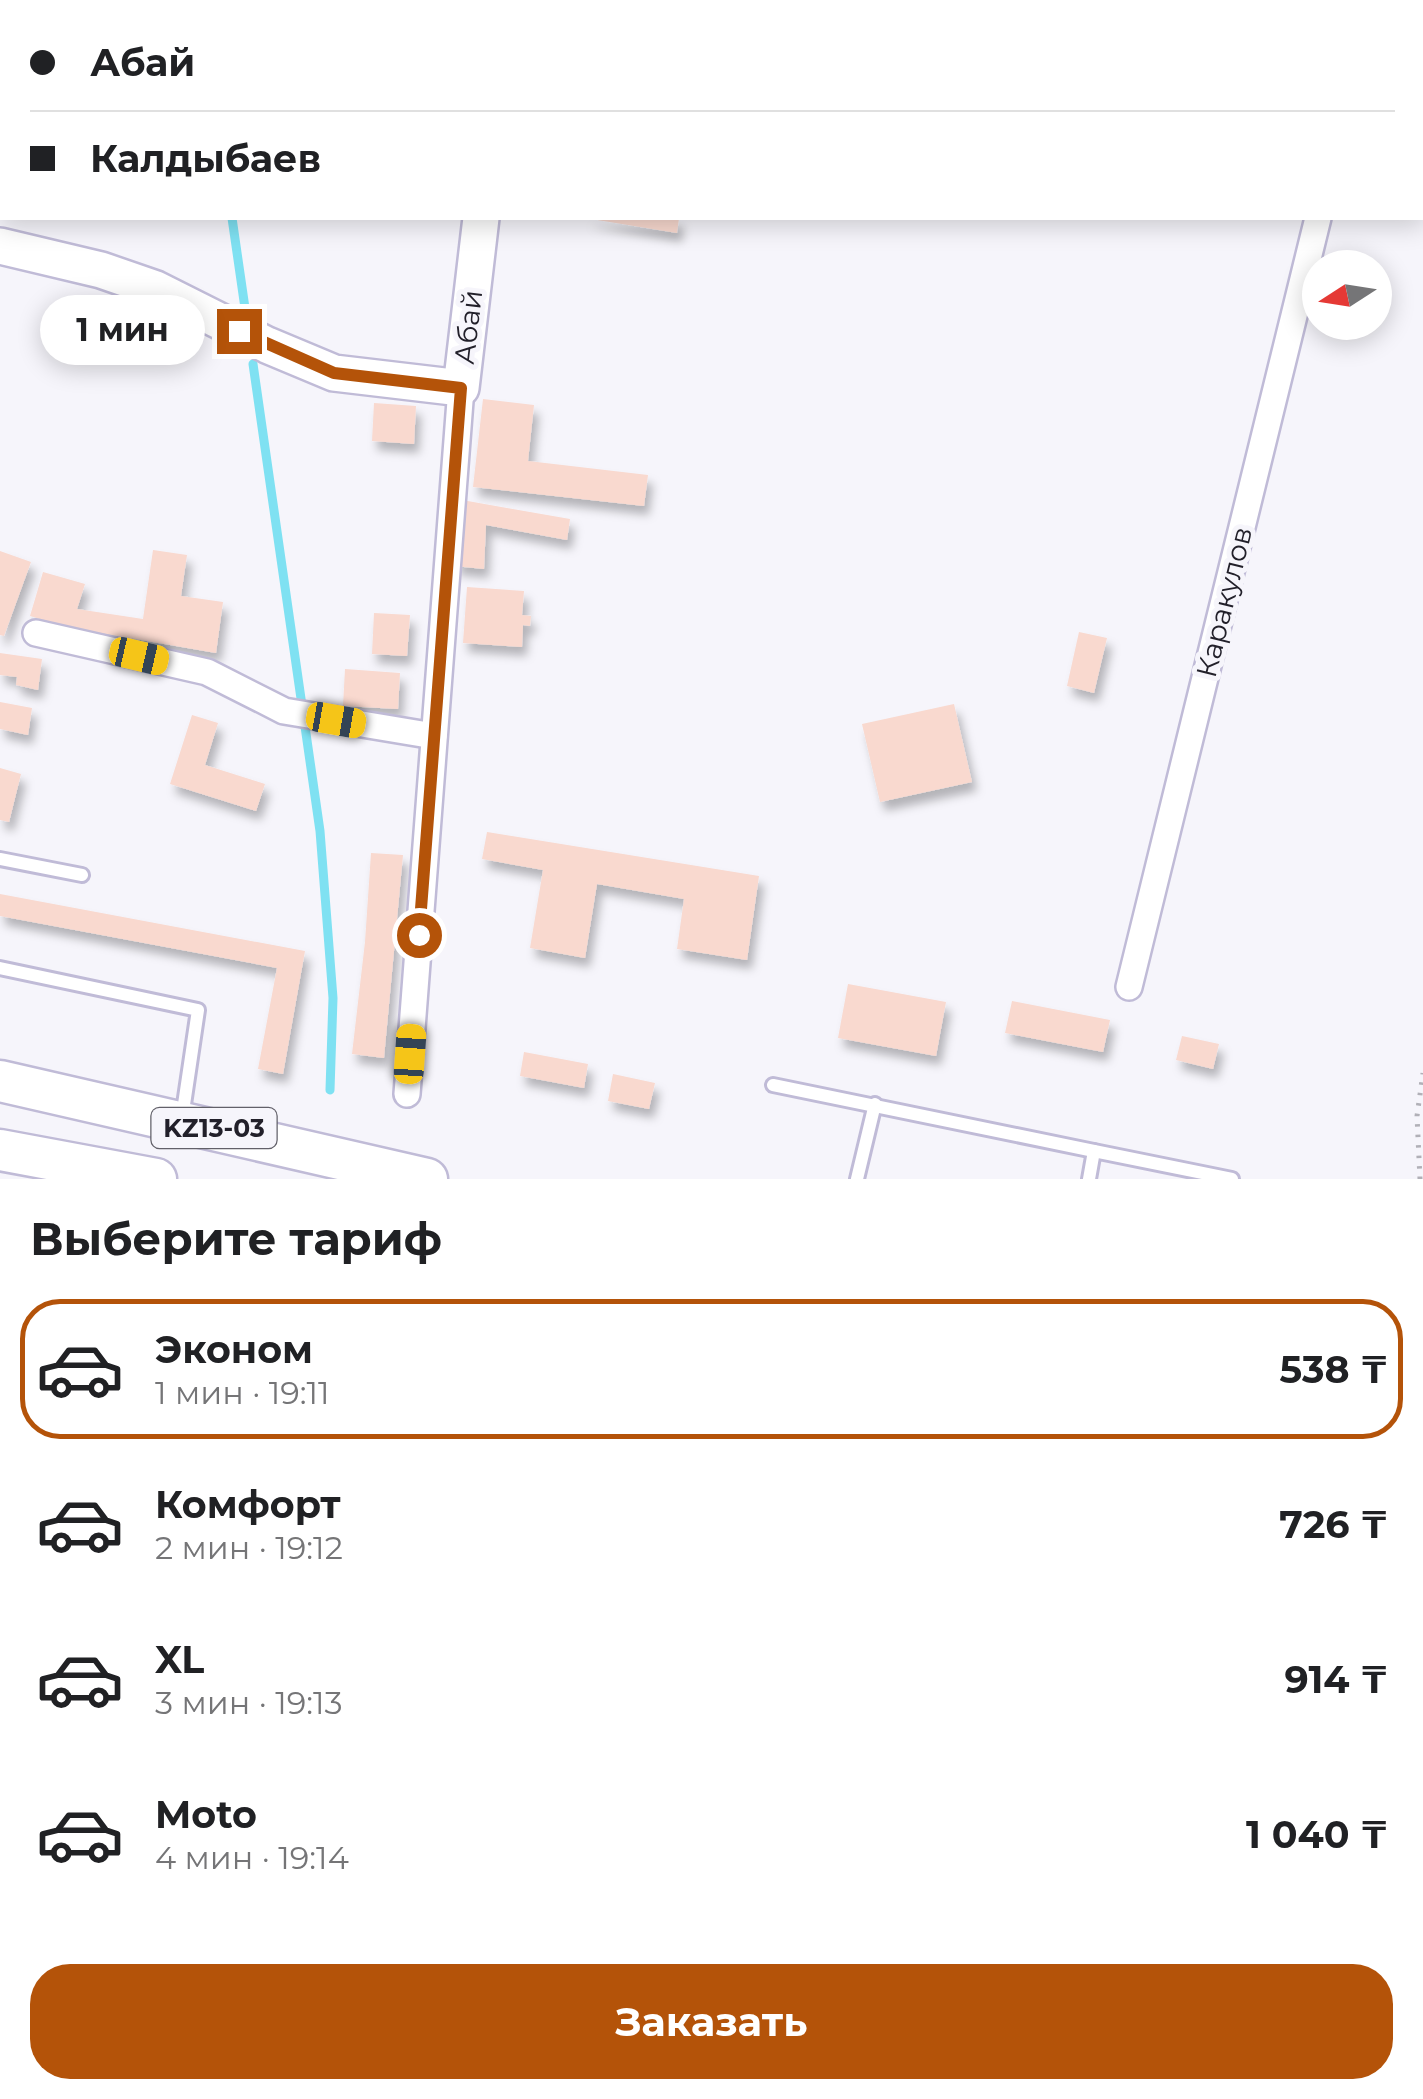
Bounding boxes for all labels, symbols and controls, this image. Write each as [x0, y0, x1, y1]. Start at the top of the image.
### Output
text: Абай [90, 39, 195, 86]
text: Калдыбаев [90, 135, 321, 182]
north arrow [1302, 250, 1392, 340]
map controls [1302, 250, 1392, 340]
street label: Абай [447, 288, 489, 366]
callout: 1 мин [39, 296, 204, 366]
route end [217, 309, 262, 354]
text: 1 мин [76, 310, 169, 349]
street label: Каракулов [1189, 523, 1259, 681]
car [106, 635, 172, 677]
car [304, 700, 368, 740]
route start [397, 913, 442, 958]
car [393, 1023, 427, 1085]
road number: KZ13-03 [152, 1108, 276, 1148]
text: Выберите тариф [30, 1211, 442, 1266]
icon: car [35, 1324, 125, 1414]
text: Эконом [155, 1326, 313, 1373]
text: 538 ₸ [1280, 1346, 1388, 1393]
text: 1 мин · 19:11 [155, 1373, 330, 1412]
icon: car [35, 1479, 125, 1569]
text: Комфорт [155, 1481, 341, 1528]
text: 726 ₸ [1279, 1501, 1388, 1548]
text: 2 мин · 19:12 [155, 1528, 343, 1567]
icon: car [35, 1634, 125, 1724]
text: XL [155, 1636, 204, 1683]
text: 914 ₸ [1284, 1656, 1388, 1703]
text: 3 мин · 19:13 [155, 1683, 343, 1722]
icon: car [35, 1789, 125, 1879]
text: Moto [155, 1791, 257, 1838]
text: 1 040 ₸ [1246, 1811, 1388, 1858]
text: 4 мин · 19:14 [155, 1838, 349, 1877]
button: Заказать [30, 1964, 1393, 2079]

